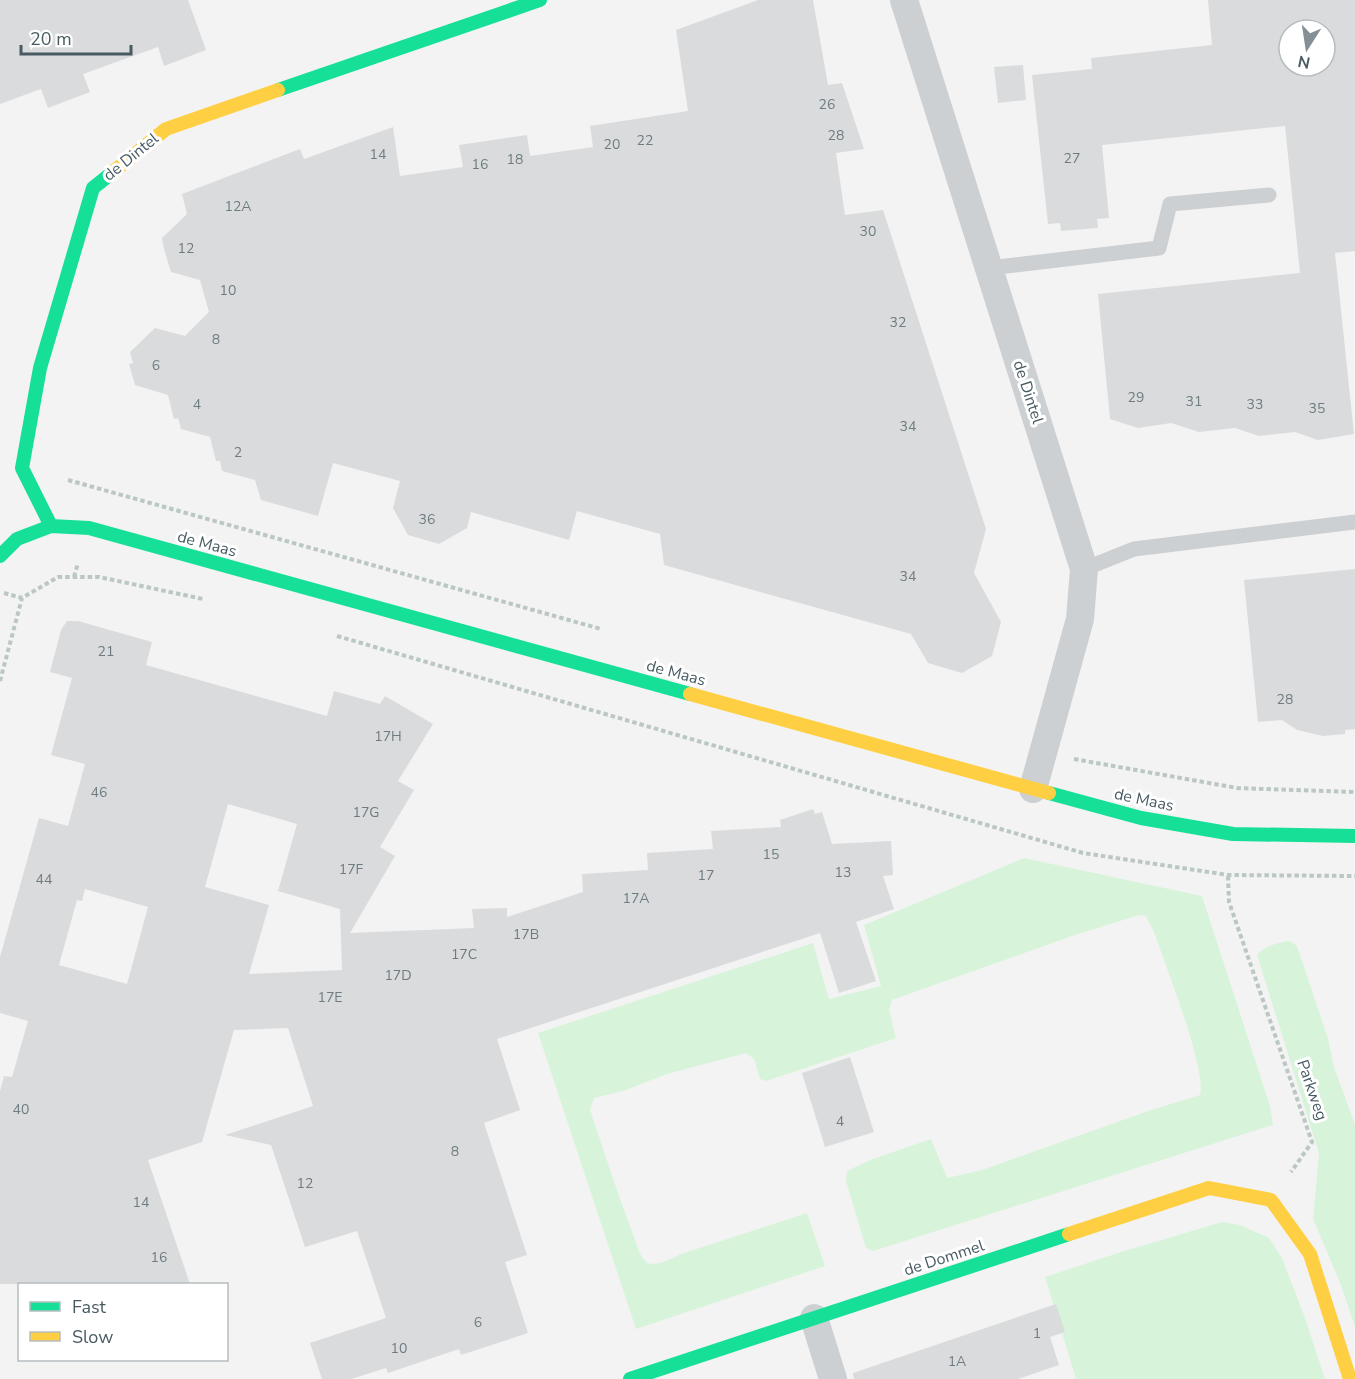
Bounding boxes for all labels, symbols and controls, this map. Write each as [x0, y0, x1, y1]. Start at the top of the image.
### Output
scale bar [21, 18, 130, 56]
north arrow [1277, 18, 1337, 78]
text: 20 m [30, 27, 72, 51]
text: N [1296, 50, 1312, 74]
house number: 26 [819, 95, 835, 114]
house number: 28 [828, 126, 844, 145]
street label: de Dintel [99, 128, 164, 186]
house number: 22 [637, 131, 653, 150]
house number: 20 [604, 135, 620, 154]
house number: 14 [370, 145, 386, 164]
house number: 27 [1064, 149, 1080, 168]
house number: 18 [507, 150, 523, 169]
house number: 16 [472, 155, 488, 174]
house number: 12A [224, 197, 252, 216]
house number: 30 [860, 222, 876, 241]
house number: 12 [178, 239, 194, 258]
house number: 10 [220, 281, 236, 300]
house number: 32 [890, 313, 906, 332]
house number: 8 [212, 330, 220, 349]
house number: 6 [152, 356, 160, 375]
street label: de Dintel [1007, 357, 1049, 427]
house number: 29 [1128, 388, 1144, 407]
house number: 31 [1186, 392, 1202, 411]
house number: 4 [193, 395, 201, 414]
house number: 33 [1247, 395, 1263, 414]
house number: 35 [1309, 399, 1325, 418]
house number: 34 [900, 417, 916, 436]
house number: 2 [234, 443, 242, 462]
house number: 36 [419, 510, 435, 529]
street label: de Maas [175, 526, 239, 562]
house number: 34 [900, 567, 916, 586]
house number: 21 [98, 642, 114, 661]
street label: de Maas [644, 655, 708, 691]
house number: 28 [1277, 690, 1293, 709]
house number: 17H [374, 727, 402, 746]
house number: 46 [91, 783, 107, 802]
street label: de Maas [1112, 783, 1176, 817]
house number: 17G [353, 803, 379, 822]
house number: 15 [763, 845, 779, 864]
house number: 17F [339, 860, 364, 879]
house number: 13 [835, 863, 851, 882]
house number: 17 [698, 866, 714, 885]
house number: 44 [36, 870, 52, 889]
house number: 17A [622, 889, 650, 908]
house number: 17B [513, 925, 539, 944]
house number: 17C [451, 945, 477, 964]
house number: 17D [384, 966, 412, 985]
house number: 17E [318, 988, 342, 1007]
street label: Parkweg [1291, 1057, 1333, 1123]
house number: 40 [13, 1100, 29, 1119]
house number: 4 [836, 1112, 844, 1131]
house number: 8 [451, 1142, 459, 1161]
house number: 12 [297, 1174, 313, 1193]
house number: 14 [133, 1193, 149, 1212]
street label: de Dommel [901, 1235, 987, 1281]
house number: 16 [151, 1248, 167, 1267]
legend [18, 1283, 228, 1361]
text: Fast [72, 1295, 107, 1319]
house number: 6 [474, 1313, 482, 1332]
house number: 1 [1033, 1324, 1041, 1343]
text: Slow [72, 1325, 113, 1349]
house number: 10 [391, 1339, 407, 1358]
house number: 1A [948, 1352, 966, 1371]

